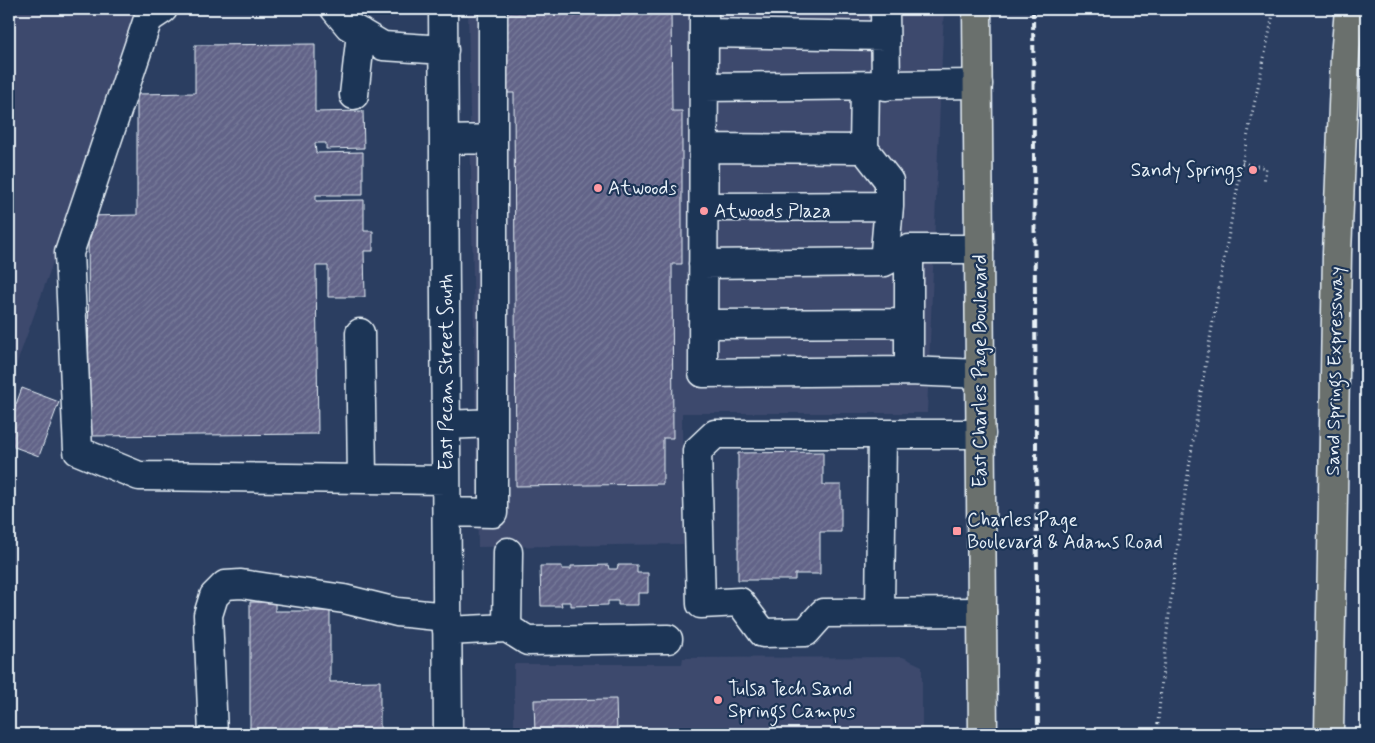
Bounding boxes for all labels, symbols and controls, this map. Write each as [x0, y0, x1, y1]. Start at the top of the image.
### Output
place label: Sandy Springs [1131, 158, 1244, 185]
marker: Sandy Springs [1247, 164, 1259, 176]
place label: Atwoods [608, 176, 677, 201]
marker: Atwoods [592, 182, 604, 194]
place label: Atwoods Plaza [714, 199, 831, 224]
marker: Atwoods Plaza [698, 205, 710, 217]
street label: East Charles Page Boulevard [968, 254, 994, 488]
street label: Sand Springs Expressway [1321, 266, 1352, 476]
street label: East Pecan Street South [434, 274, 459, 470]
place label: Charles Page Boulevard & Adams Road [967, 508, 1163, 555]
marker: Charles Page Boulevard & Adams Road [951, 525, 963, 537]
place label: Tulsa Tech Sand Springs Campus [728, 677, 856, 727]
marker: Tulsa Tech Sand Springs Campus [712, 694, 724, 706]

